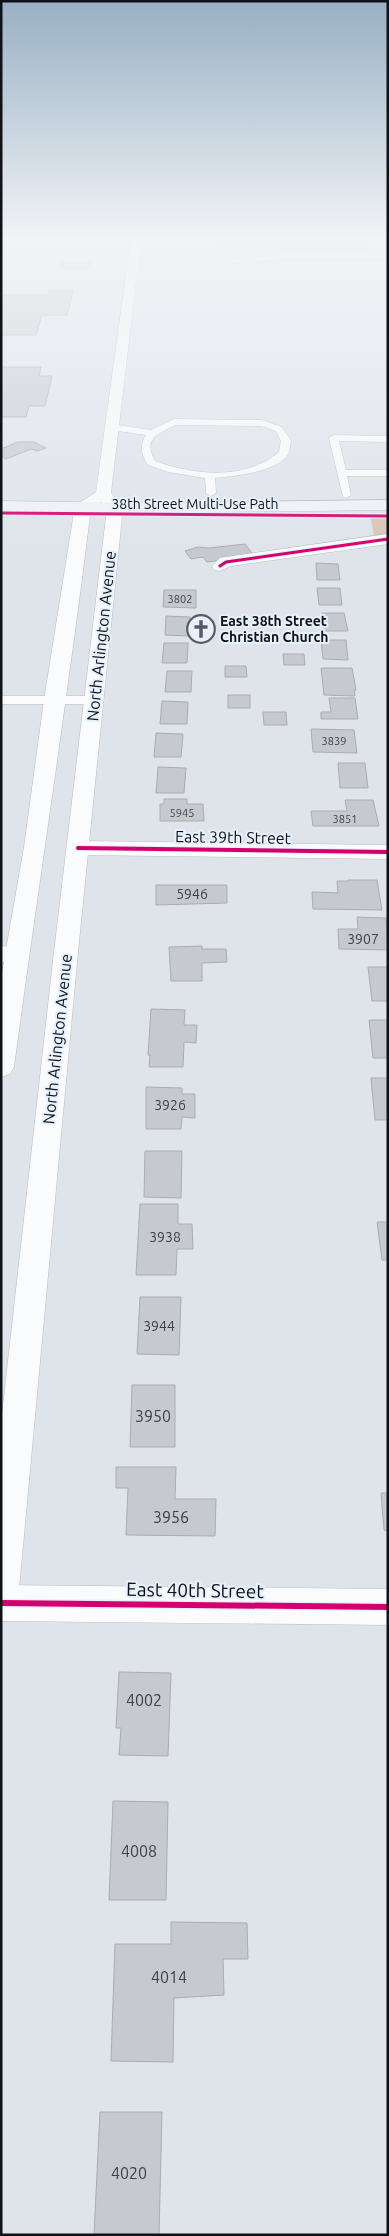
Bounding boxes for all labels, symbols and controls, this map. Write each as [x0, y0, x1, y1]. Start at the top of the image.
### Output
street label: 38th Street Multi-Use Path [111, 496, 279, 512]
street label: North Arlington Avenue [83, 550, 119, 722]
house number: 3802 [168, 593, 192, 605]
place label: East 38th Street Christian Church [220, 613, 328, 645]
church icon: East 38th Street Christian Church [186, 614, 216, 644]
house number: 3839 [322, 735, 346, 747]
house number: 5945 [170, 807, 194, 819]
house number: 3851 [333, 813, 357, 825]
street label: East 39th Street [175, 827, 292, 847]
house number: 5946 [176, 886, 208, 902]
house number: 3907 [347, 931, 379, 947]
street label: North Arlington Avenue [39, 953, 75, 1125]
house number: 3926 [154, 1097, 186, 1113]
house number: 3938 [149, 1229, 181, 1245]
house number: 3944 [143, 1318, 175, 1334]
house number: 3950 [135, 1407, 171, 1425]
house number: 3956 [153, 1508, 189, 1526]
street label: East 40th Street [126, 1578, 265, 1602]
house number: 4002 [126, 1691, 162, 1709]
house number: 4008 [121, 1842, 157, 1860]
house number: 4014 [151, 1968, 187, 1986]
house number: 4020 [111, 2164, 147, 2182]

